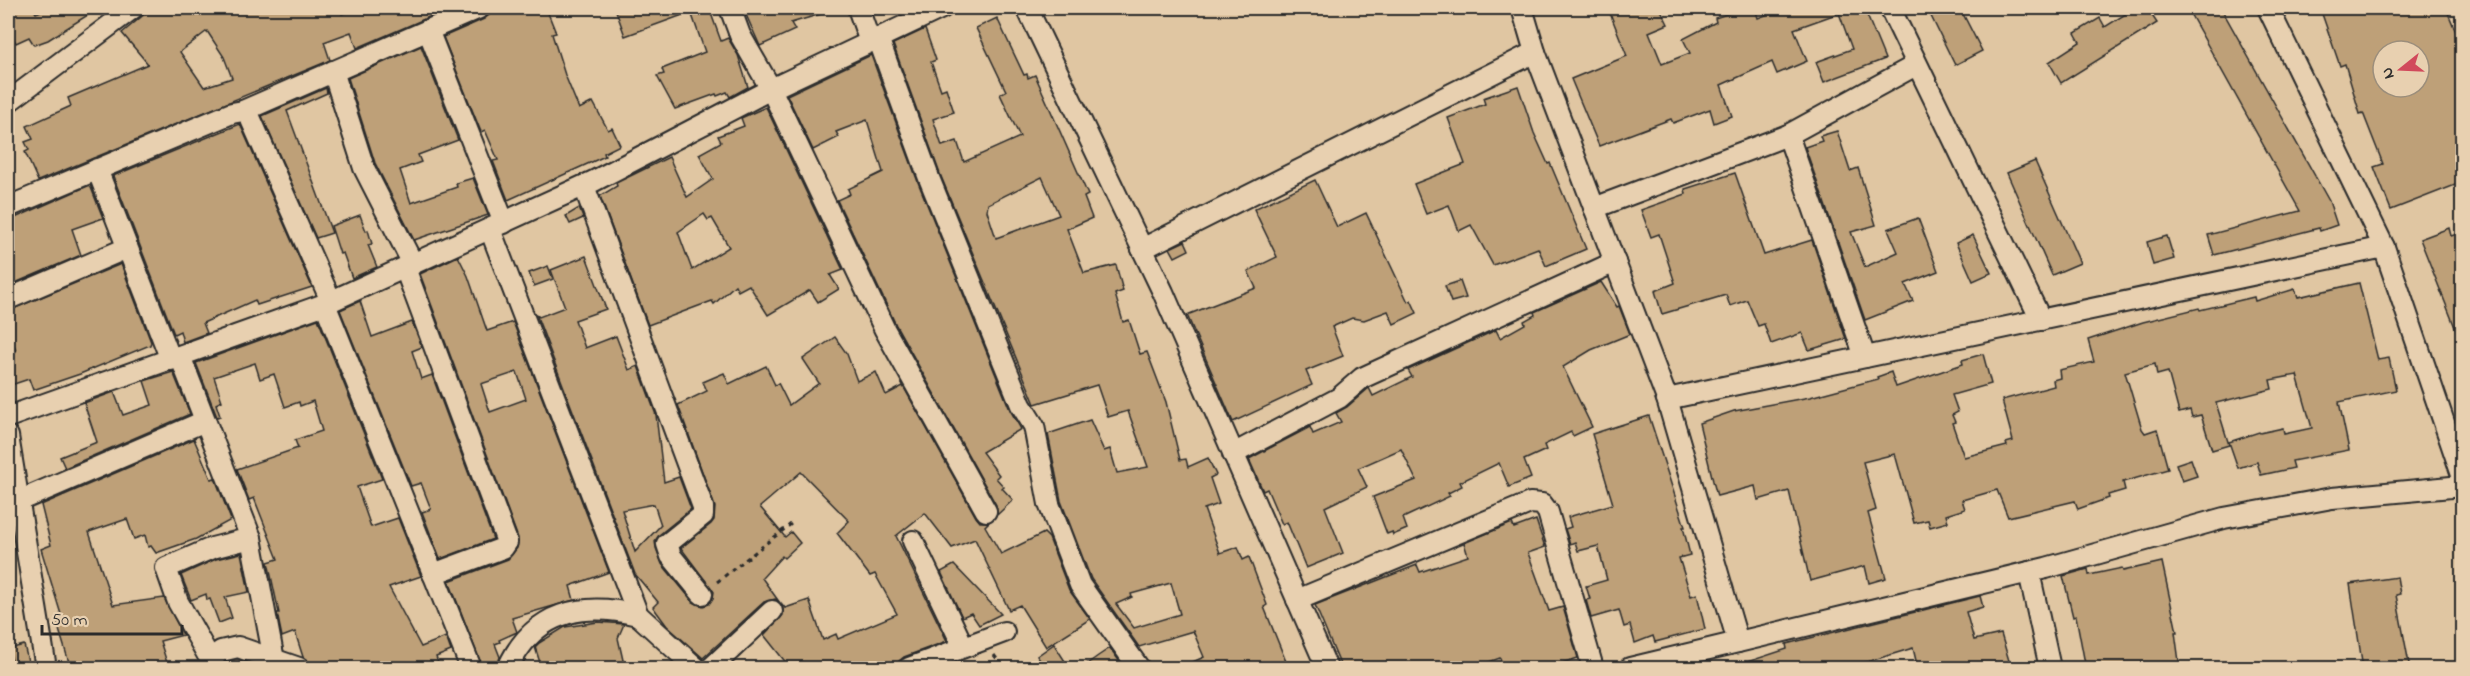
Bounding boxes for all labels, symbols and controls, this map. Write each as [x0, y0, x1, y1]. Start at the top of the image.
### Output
north arrow [2371, 39, 2431, 99]
text: N [2375, 64, 2402, 82]
scale bar [42, 598, 182, 636]
text: 50 m [51, 608, 88, 634]

